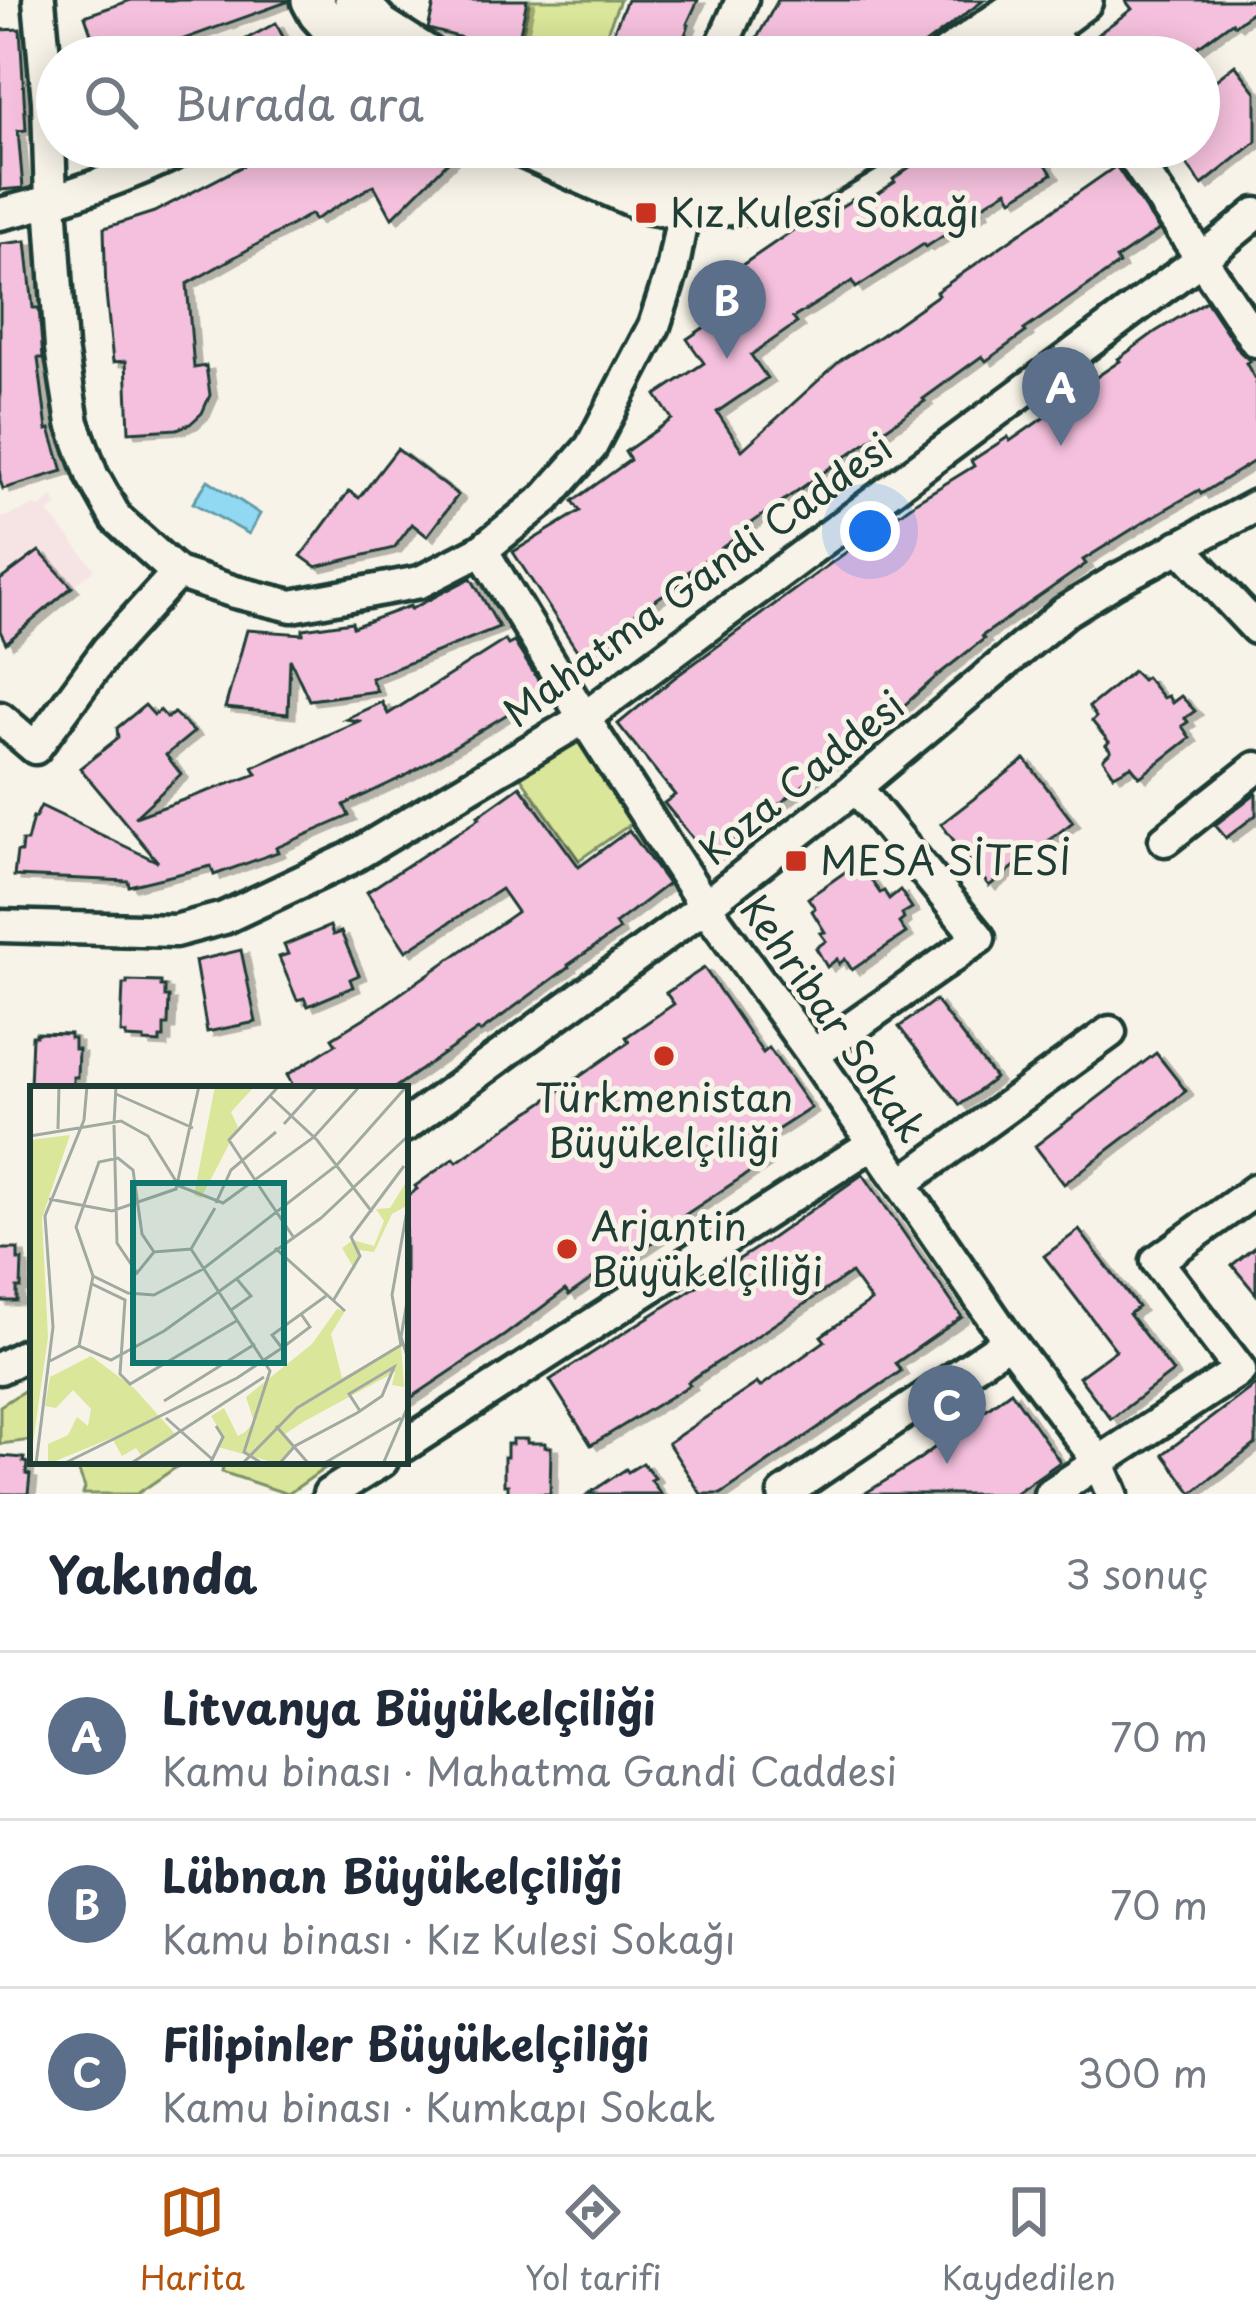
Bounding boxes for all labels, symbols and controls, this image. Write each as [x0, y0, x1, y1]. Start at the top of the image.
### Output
search box [36, 36, 1220, 168]
text: Burada ara [174, 68, 424, 136]
icon: search [78, 69, 144, 135]
place label: Kız Kulesi Sokağı [670, 181, 979, 240]
marker: Kız Kulesi Sokağı [633, 200, 659, 226]
pin: B [688, 260, 766, 359]
pin: A [1022, 347, 1100, 446]
street label: Mahatma Gandi Caddesi [490, 417, 903, 739]
your location [840, 501, 900, 561]
street label: Koza Caddesi [685, 675, 916, 877]
place label: MESA SİTESİ [820, 829, 1071, 888]
marker: MESA SİTESİ [783, 848, 809, 874]
street label: Kehribar Sokak [728, 882, 942, 1153]
marker: Türkmenistan Büyükelçiliği [651, 1043, 677, 1069]
place label: Türkmenistan Büyükelçiliği [535, 1066, 793, 1170]
inset map [30, 1086, 408, 1464]
place label: Arjantin Büyükelçiliği [591, 1195, 824, 1299]
marker: Arjantin Büyükelçiliği [554, 1236, 580, 1262]
pin: C [908, 1365, 986, 1464]
text: Yakında [48, 1534, 258, 1611]
text: 3 sonuç [1065, 1543, 1208, 1602]
text: Litvanya Büyükelçiliği [162, 1672, 656, 1740]
text: A [72, 1706, 102, 1765]
text: 70 m [1110, 1706, 1208, 1765]
text: Kamu binası · Mahatma Gandi Caddesi [162, 1740, 897, 1799]
text: Lübnan Büyükelçiliği [162, 1840, 622, 1908]
text: B [74, 1874, 100, 1933]
text: 70 m [1110, 1874, 1208, 1933]
text: Kamu binası · Kız Kulesi Sokağı [162, 1908, 735, 1967]
text: Filipinler Büyükelçiliği [162, 2008, 650, 2076]
text: C [72, 2042, 102, 2101]
text: 300 m [1077, 2042, 1208, 2101]
text: Kamu binası · Kumkapı Sokak [162, 2076, 715, 2135]
tab: Harita [140, 2179, 245, 2301]
tab: Yol tarifi [525, 2179, 662, 2301]
tab: Kaydedilen [942, 2179, 1116, 2301]

